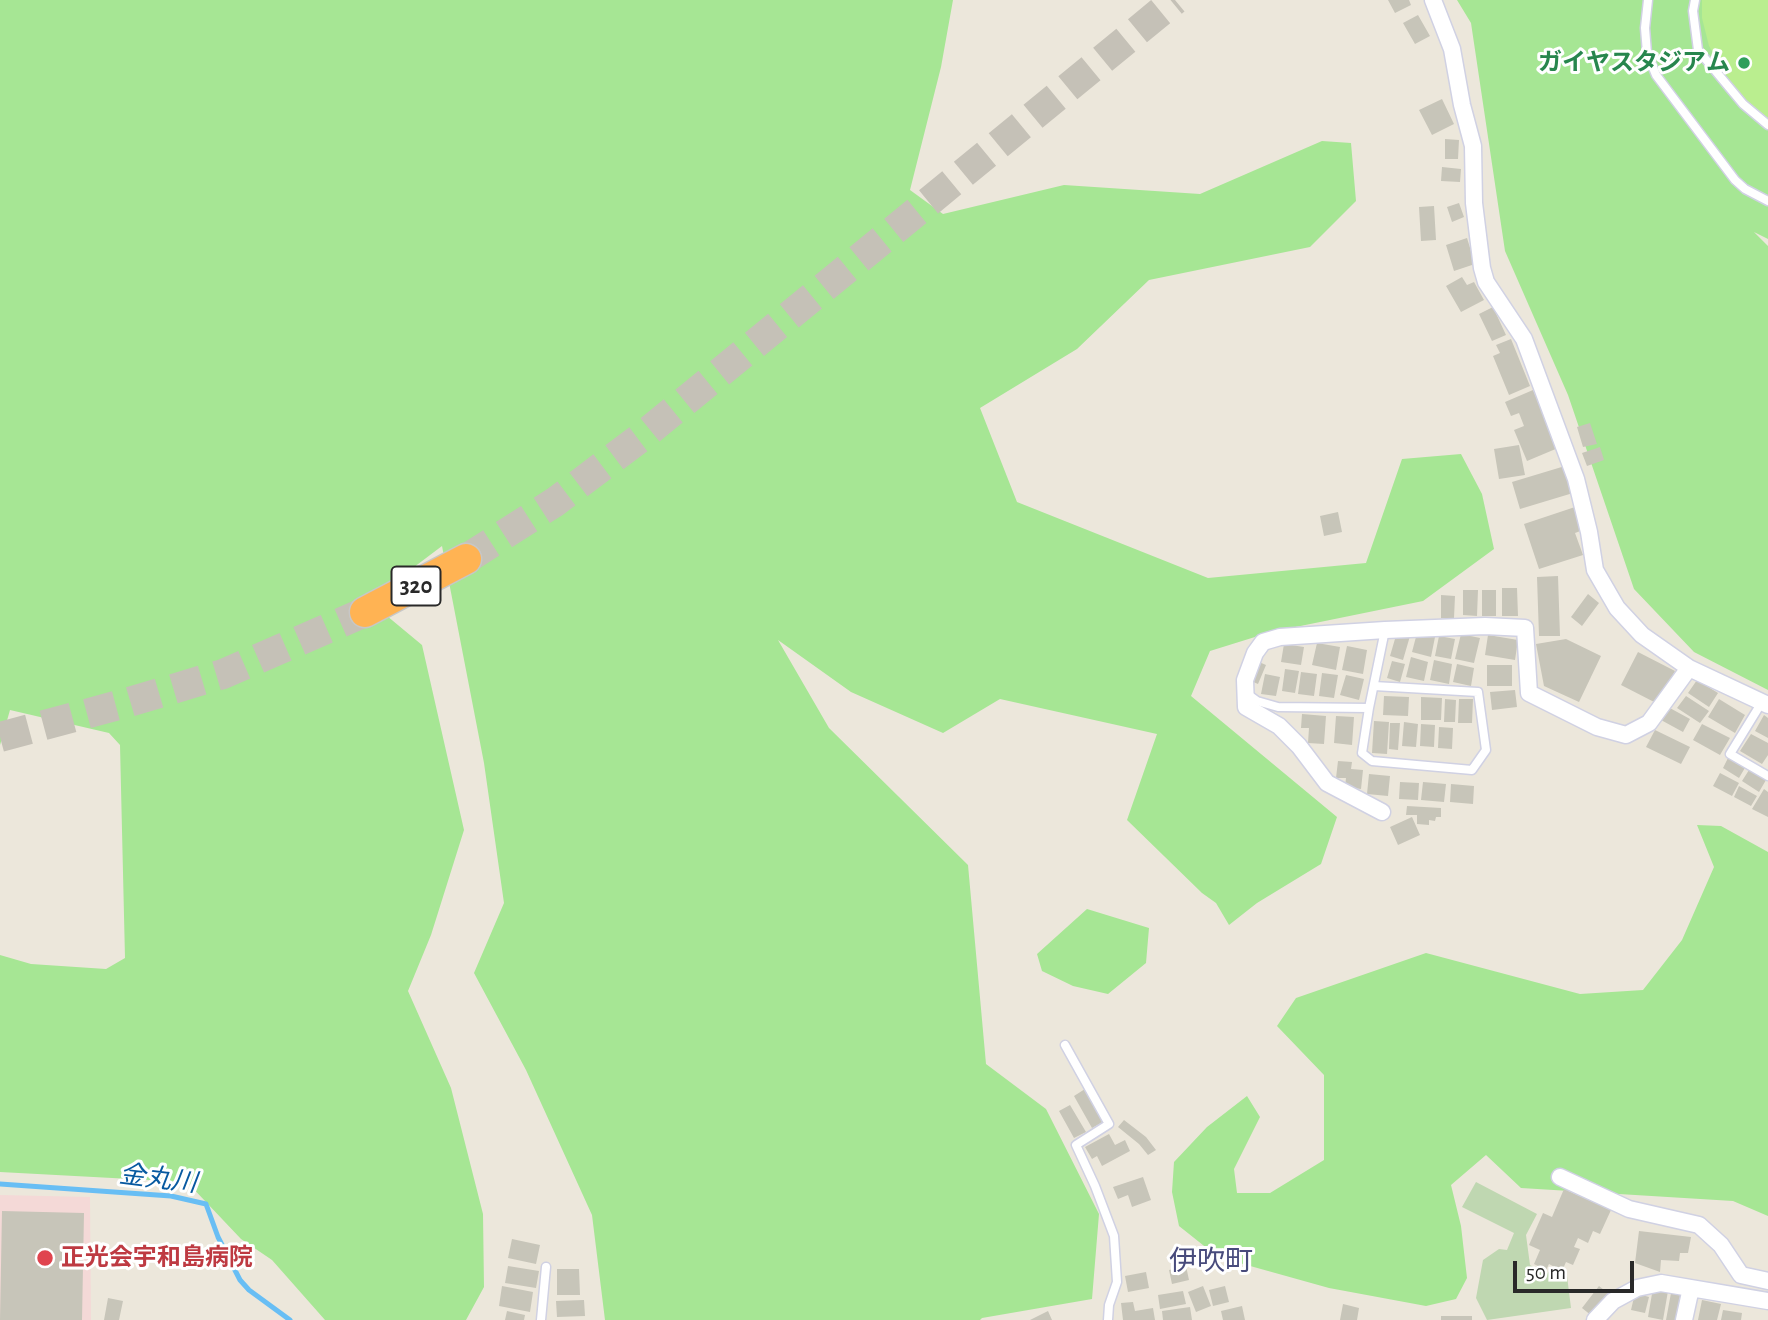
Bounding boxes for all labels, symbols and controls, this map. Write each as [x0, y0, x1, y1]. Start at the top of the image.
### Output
place label: ガイヤスタジアム [1538, 49, 1730, 77]
marker: ガイヤスタジアム [1736, 55, 1752, 71]
road number: 320 [392, 566, 440, 606]
water label: 金丸川 [117, 1159, 199, 1199]
place label: 正光会宇和島病院 [61, 1244, 253, 1272]
district label: 伊吹町 [1169, 1245, 1253, 1279]
scale bar [1516, 1246, 1637, 1290]
marker: 正光会宇和島病院 [35, 1248, 55, 1268]
text: 50 m [1526, 1262, 1566, 1283]

